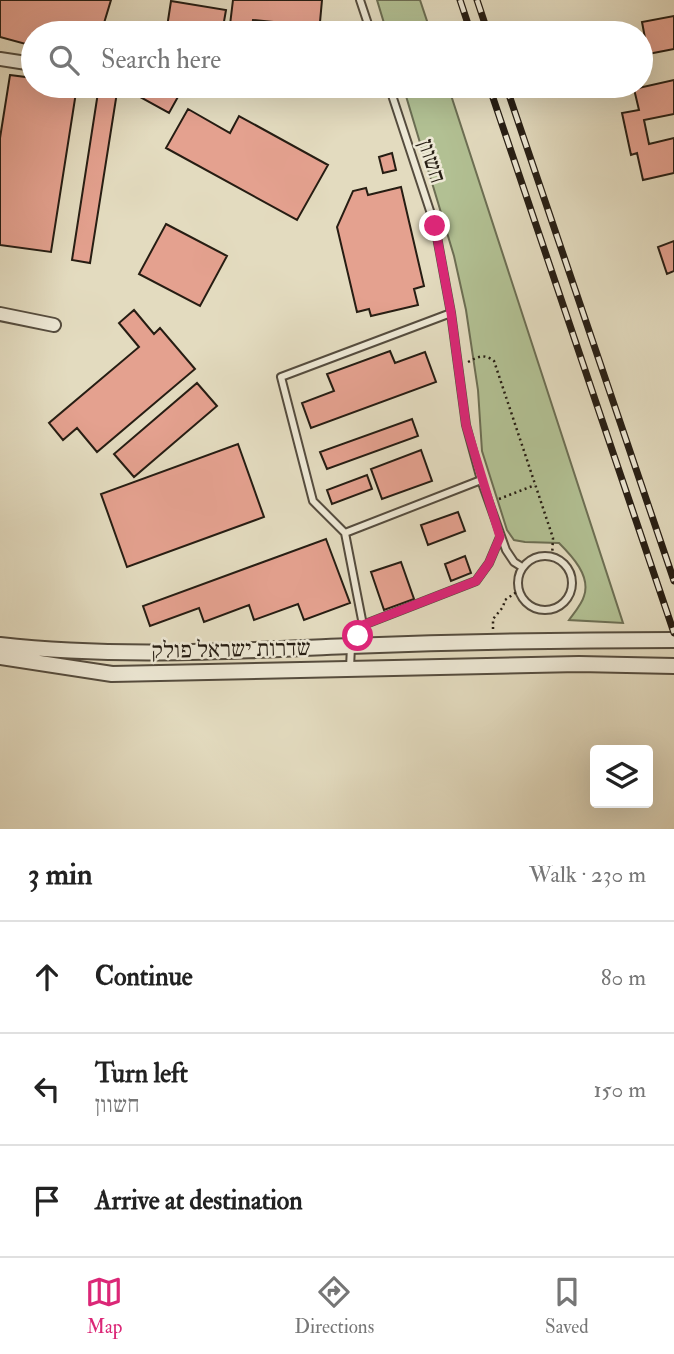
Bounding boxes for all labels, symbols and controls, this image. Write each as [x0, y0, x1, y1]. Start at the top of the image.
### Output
search box [21, 21, 653, 98]
icon: search [45, 41, 83, 79]
text: Search here [101, 44, 221, 76]
street label: חשוון [411, 135, 453, 187]
route end [419, 210, 450, 241]
route start [342, 620, 373, 651]
street label: שדרות ישראל פולק [151, 633, 311, 665]
map controls [590, 745, 653, 808]
button: layers [590, 745, 653, 808]
text: 3 min [28, 856, 93, 893]
text: Walk · 230 m [529, 860, 646, 889]
icon: ahead [28, 958, 66, 996]
text: Continue [95, 961, 193, 993]
text: 80 m [601, 963, 646, 992]
text: Turn left [95, 1058, 188, 1090]
icon: left [28, 1070, 66, 1108]
text: 150 m [593, 1075, 646, 1104]
text: חשוון [95, 1090, 140, 1119]
icon: arrive [28, 1182, 66, 1220]
text: Arrive at destination [95, 1185, 303, 1217]
tab: Map [85, 1273, 123, 1339]
tab: Directions [294, 1273, 374, 1339]
tab: Saved [545, 1273, 589, 1339]

